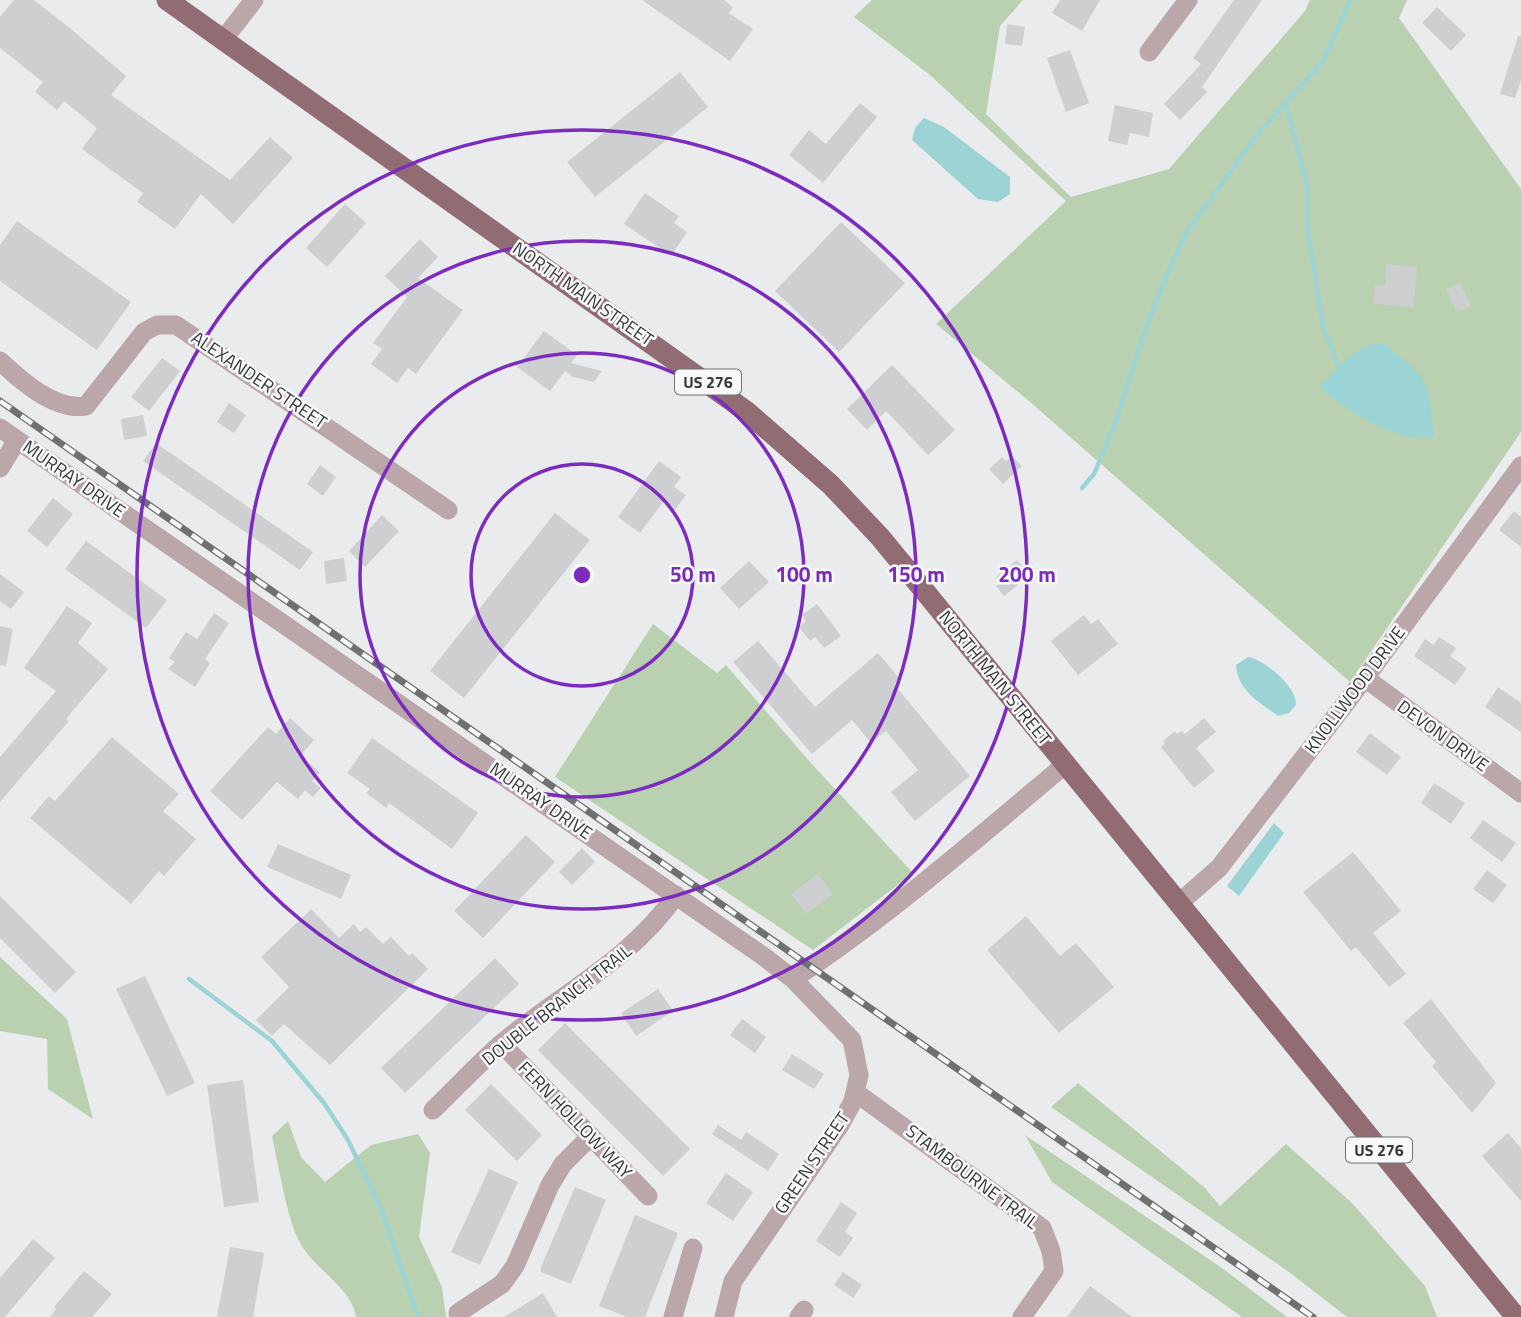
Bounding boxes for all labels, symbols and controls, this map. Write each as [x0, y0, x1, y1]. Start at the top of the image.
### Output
street label: NORTH MAIN STREET [507, 235, 660, 353]
street label: ALEXANDER STREET [186, 324, 333, 435]
road number: US 276 [675, 370, 741, 394]
street label: MURRAY DRIVE [17, 433, 131, 524]
text: 50 m [670, 558, 716, 590]
text: 100 m [775, 558, 833, 590]
text: 150 m [887, 558, 945, 590]
text: 200 m [998, 558, 1056, 590]
centre of rings [570, 563, 594, 587]
street label: NORTH MAIN STREET [932, 604, 1059, 751]
street label: KNOLLWOOD DRIVE [1298, 620, 1412, 759]
street label: DEVON DRIVE [1392, 693, 1495, 778]
street label: MURRAY DRIVE [484, 755, 598, 846]
street label: DOUBLE BRANCH TRAIL [476, 937, 638, 1072]
street label: FERN HOLLOW WAY [512, 1055, 639, 1185]
street label: GREEN STREET [767, 1106, 856, 1219]
street label: STAMBOURNE TRAIL [900, 1118, 1045, 1236]
road number: US 276 [1346, 1138, 1412, 1162]

